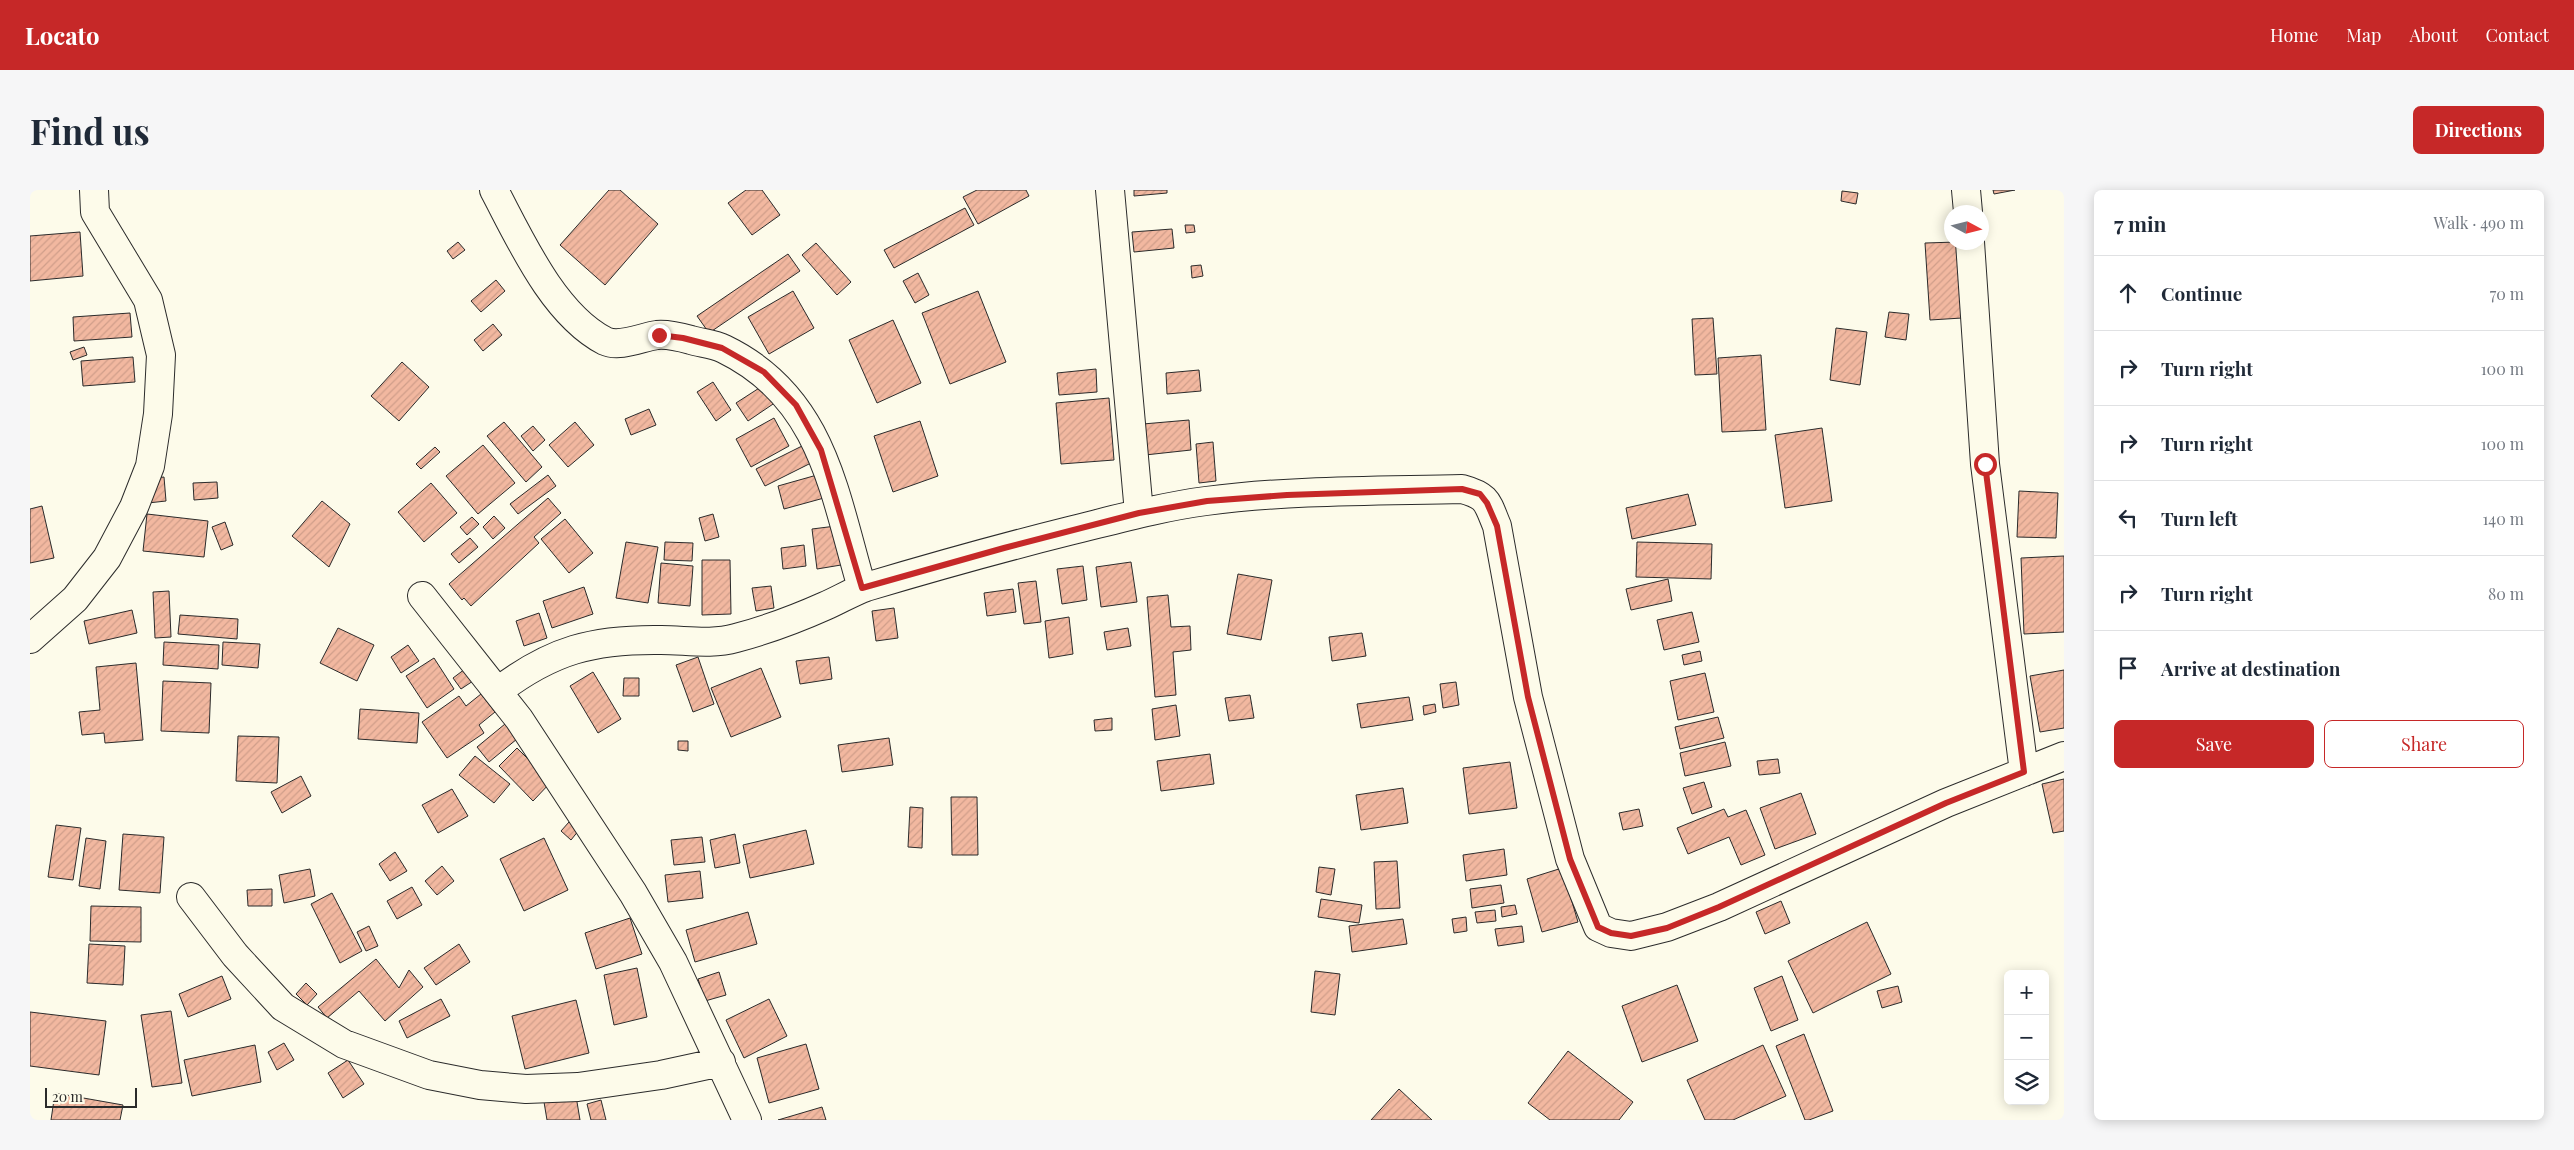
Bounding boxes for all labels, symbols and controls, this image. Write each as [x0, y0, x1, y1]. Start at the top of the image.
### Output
text: Locato [25, 19, 99, 51]
text: Home [2270, 23, 2318, 47]
text: Map [2346, 23, 2381, 47]
text: About [2409, 23, 2458, 47]
text: Contact [2486, 23, 2549, 47]
button: Directions [2413, 106, 2544, 154]
text: Find us [30, 107, 150, 154]
north arrow [1944, 205, 1989, 250]
text: 7 min [2114, 209, 2167, 237]
text: Walk · 490 m [2433, 212, 2524, 233]
icon: ahead [2114, 279, 2142, 307]
text: Continue [2161, 280, 2242, 306]
text: 70 m [2490, 283, 2524, 304]
route end [648, 324, 671, 347]
icon: right [2114, 354, 2142, 382]
text: Turn right [2161, 355, 2253, 381]
text: 100 m [2481, 358, 2524, 379]
icon: right [2114, 429, 2142, 457]
text: Turn right [2161, 430, 2253, 456]
text: 100 m [2481, 433, 2524, 454]
route start [1974, 453, 1997, 476]
icon: left [2114, 504, 2142, 532]
text: Turn left [2161, 505, 2238, 531]
text: 140 m [2482, 508, 2524, 529]
icon: right [2114, 579, 2142, 607]
text: Turn right [2161, 580, 2253, 606]
text: 80 m [2488, 583, 2524, 604]
icon: arrive [2114, 654, 2142, 682]
text: Arrive at destination [2161, 655, 2341, 681]
button: Save [2114, 720, 2314, 768]
button: Share [2324, 720, 2524, 768]
map controls [2004, 970, 2049, 1105]
button: + [2004, 970, 2049, 1015]
button: − [2004, 1015, 2049, 1060]
button: layers [2004, 1060, 2049, 1105]
scale bar [45, 1085, 138, 1108]
text: 20 m [52, 1087, 83, 1106]

